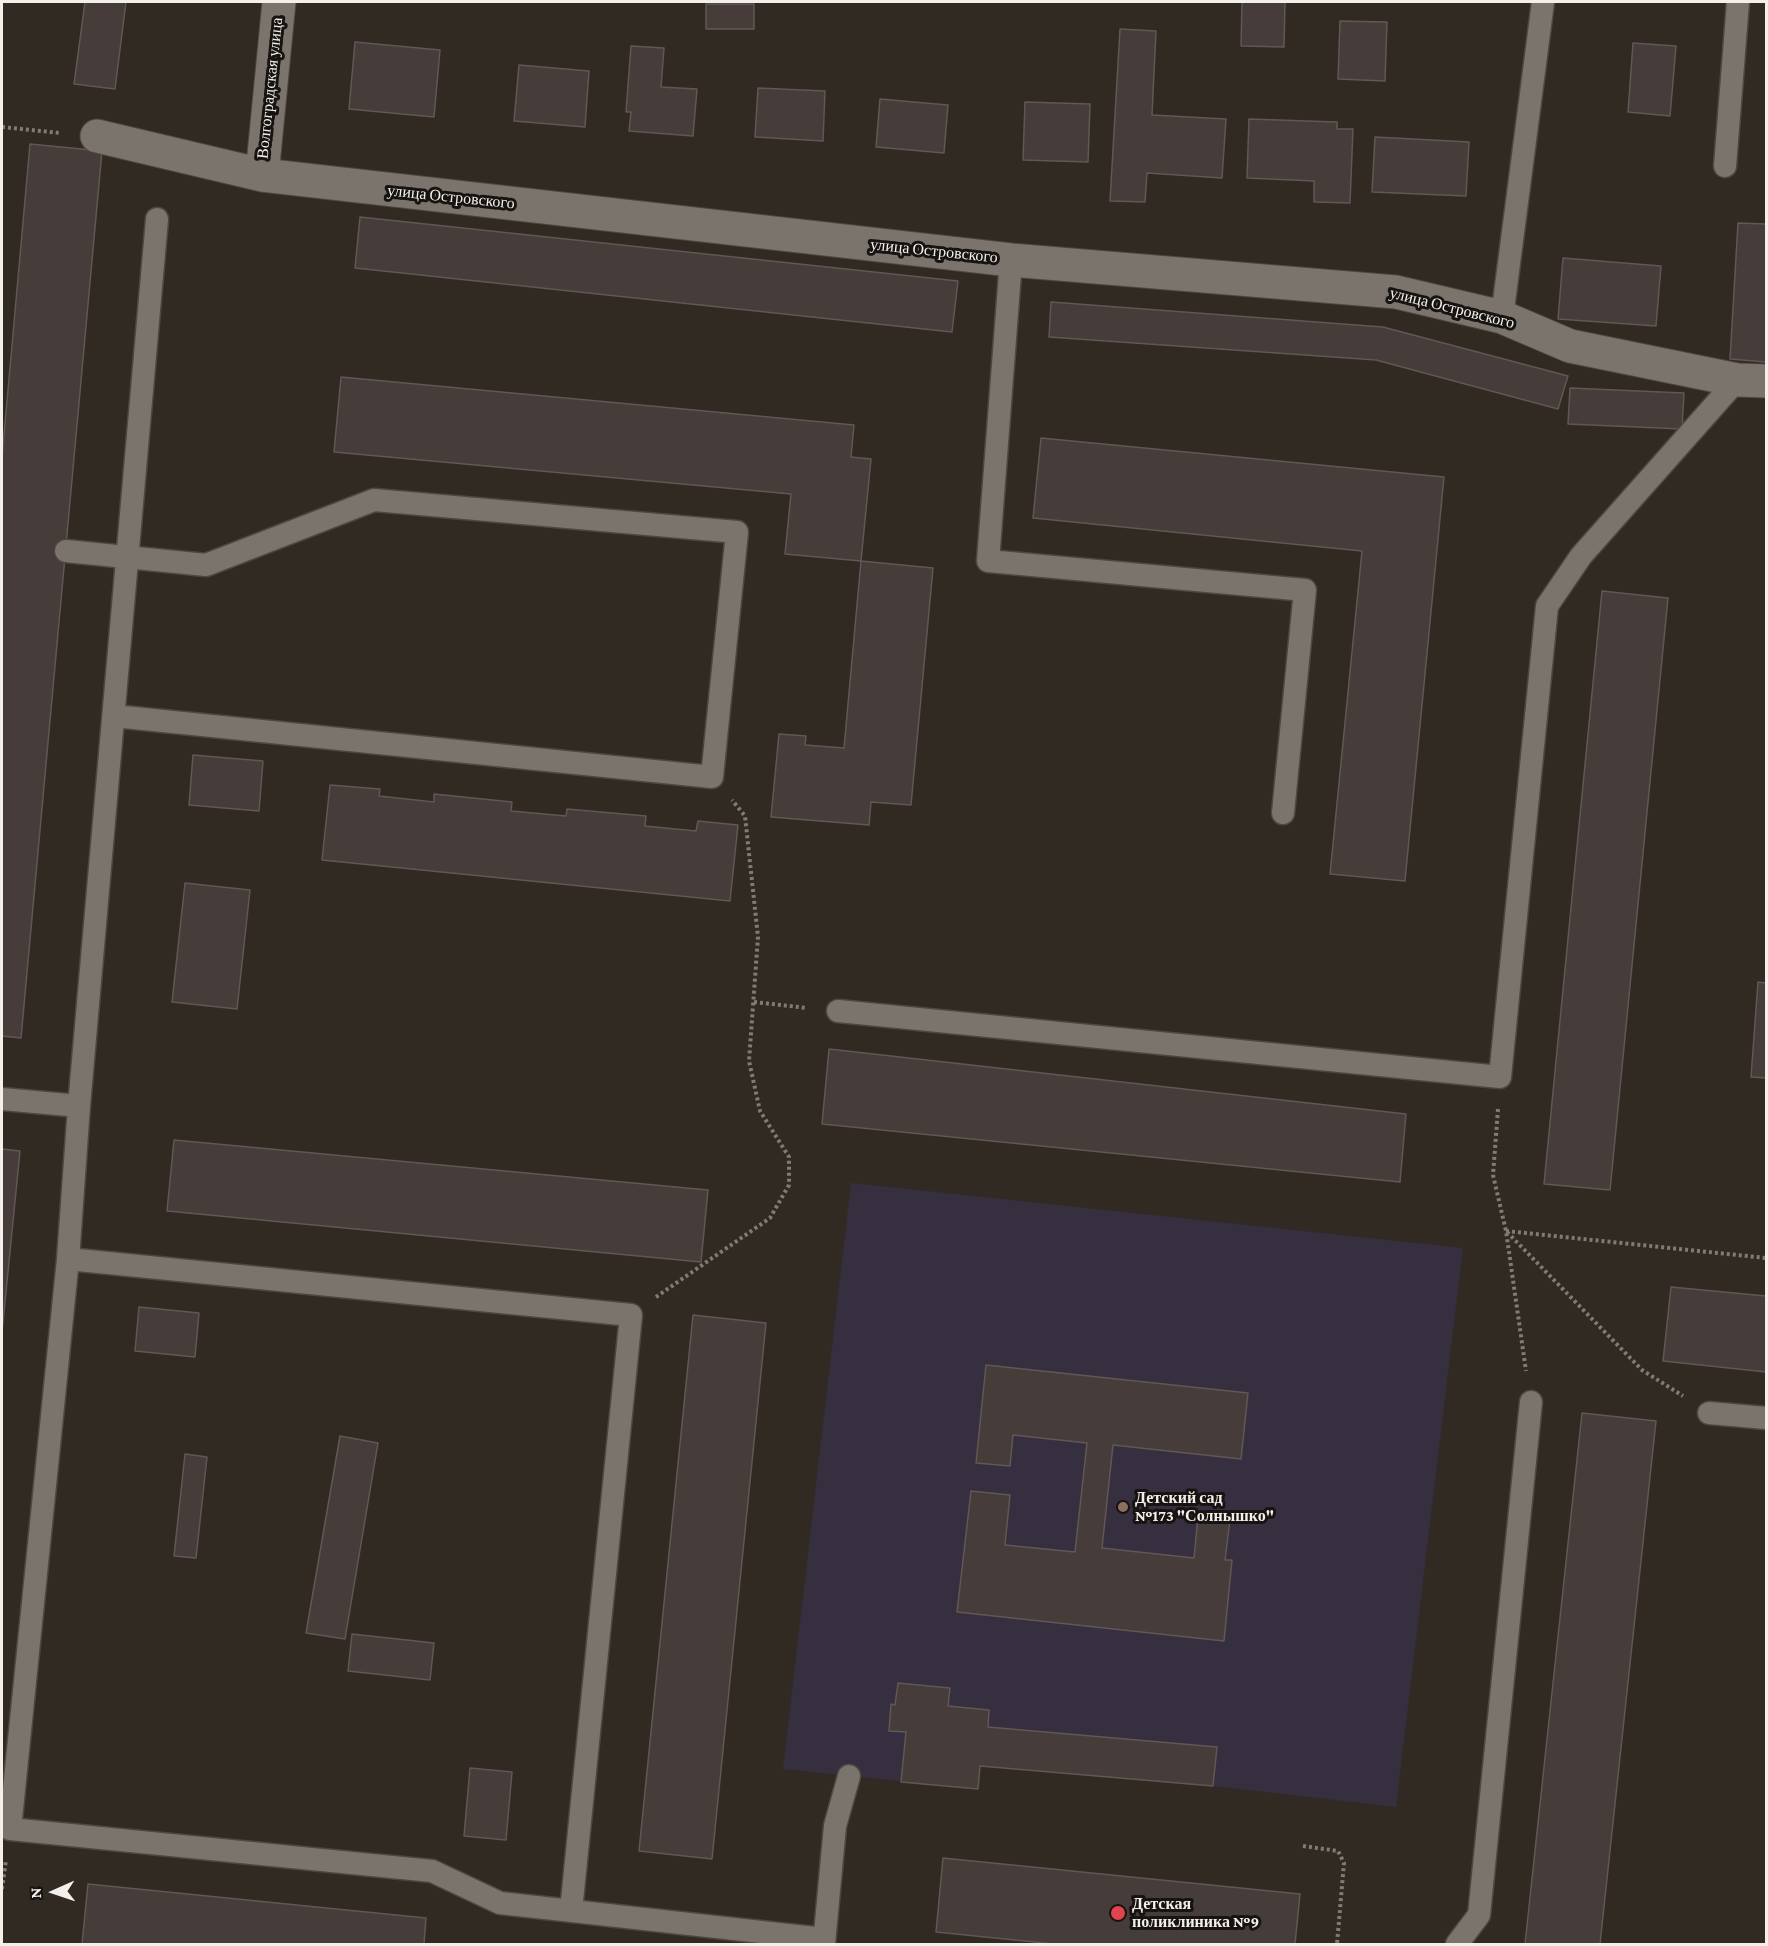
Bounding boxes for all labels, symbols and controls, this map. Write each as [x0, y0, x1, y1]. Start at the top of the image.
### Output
street label: Волгоградская улица [253, 16, 287, 160]
street label: улица Островского [386, 181, 516, 213]
street label: улица Островского [869, 235, 999, 267]
street label: улица Островского [1388, 283, 1516, 333]
place label: Детский сад №173 "Солнышко" [1135, 1488, 1274, 1526]
marker: Детский сад №173 "Солнышко" [1116, 1500, 1130, 1514]
north arrow [24, 1862, 84, 1922]
text: N [27, 1887, 44, 1899]
place label: Детская поликлиника №9 [1132, 1894, 1259, 1932]
marker: Детская поликлиника №9 [1109, 1904, 1127, 1922]

